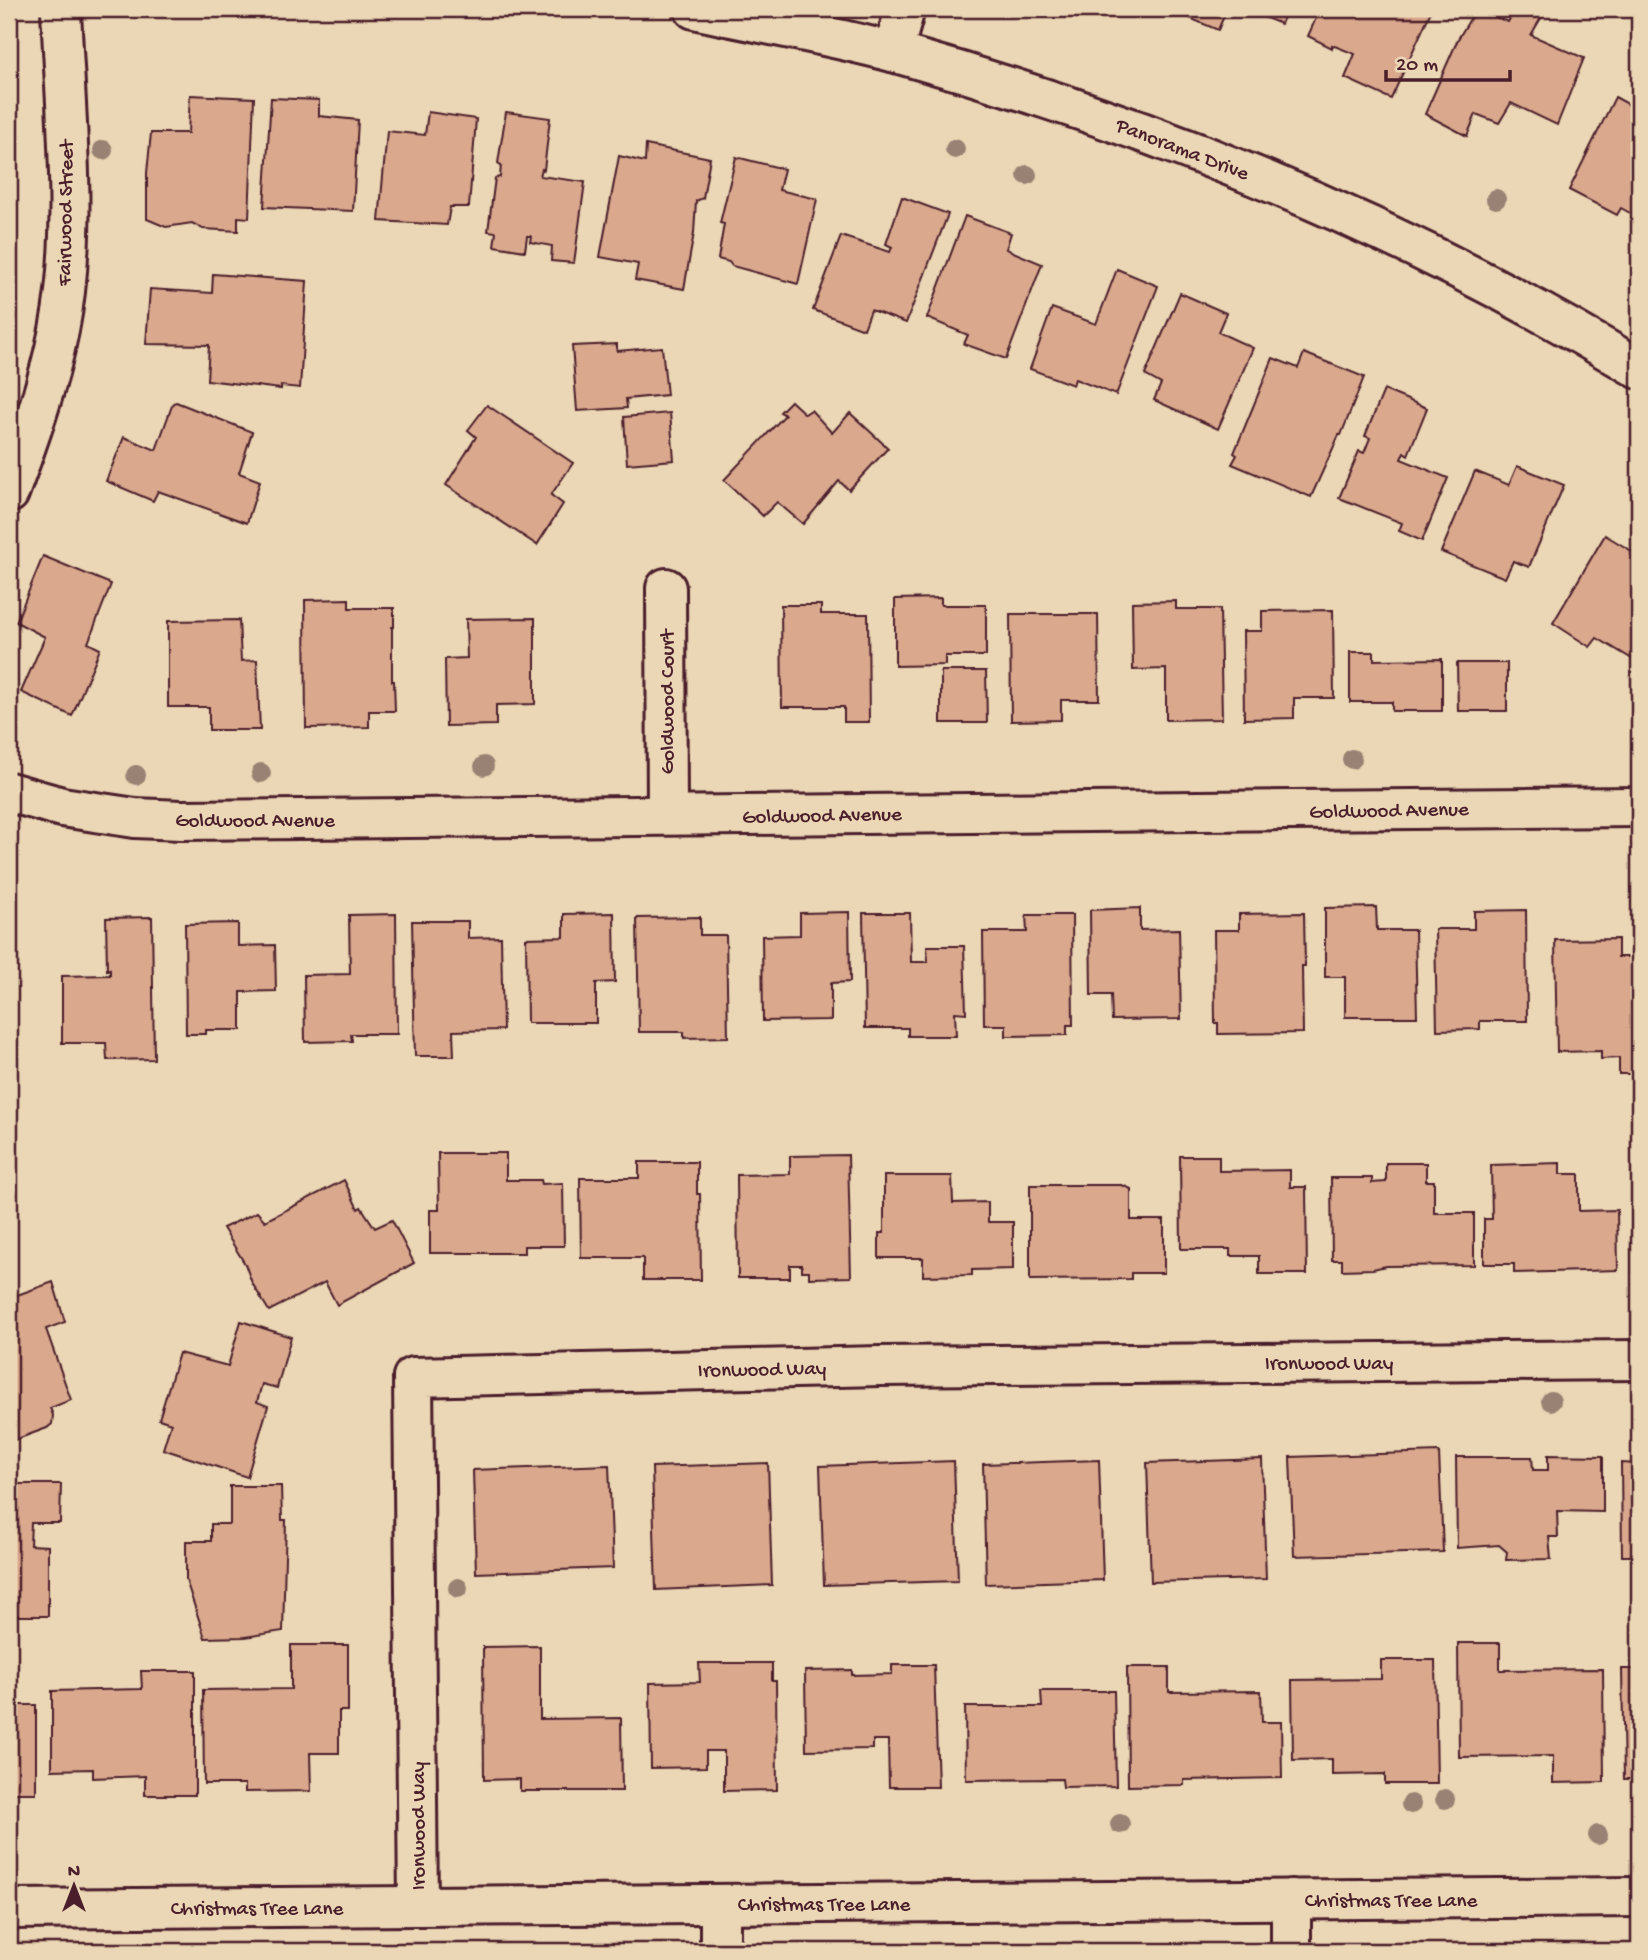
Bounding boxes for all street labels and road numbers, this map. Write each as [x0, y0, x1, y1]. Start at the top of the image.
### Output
street label: Panorama Drive [1111, 114, 1253, 189]
street label: Fairwood Street [54, 138, 81, 287]
street label: Goldwood Court [657, 627, 682, 774]
street label: Goldwood Avenue [1309, 799, 1470, 826]
street label: Goldwood Avenue [742, 804, 903, 831]
street label: Goldwood Avenue [175, 810, 336, 835]
street label: Ironwood Way [1265, 1353, 1393, 1378]
street label: Ironwood Way [698, 1358, 827, 1385]
street label: Ironwood Way [408, 1762, 433, 1890]
street label: Christmas Tree Lane [1305, 1890, 1478, 1915]
street label: Christmas Tree Lane [738, 1894, 911, 1919]
street label: Christmas Tree Lane [171, 1898, 344, 1923]

